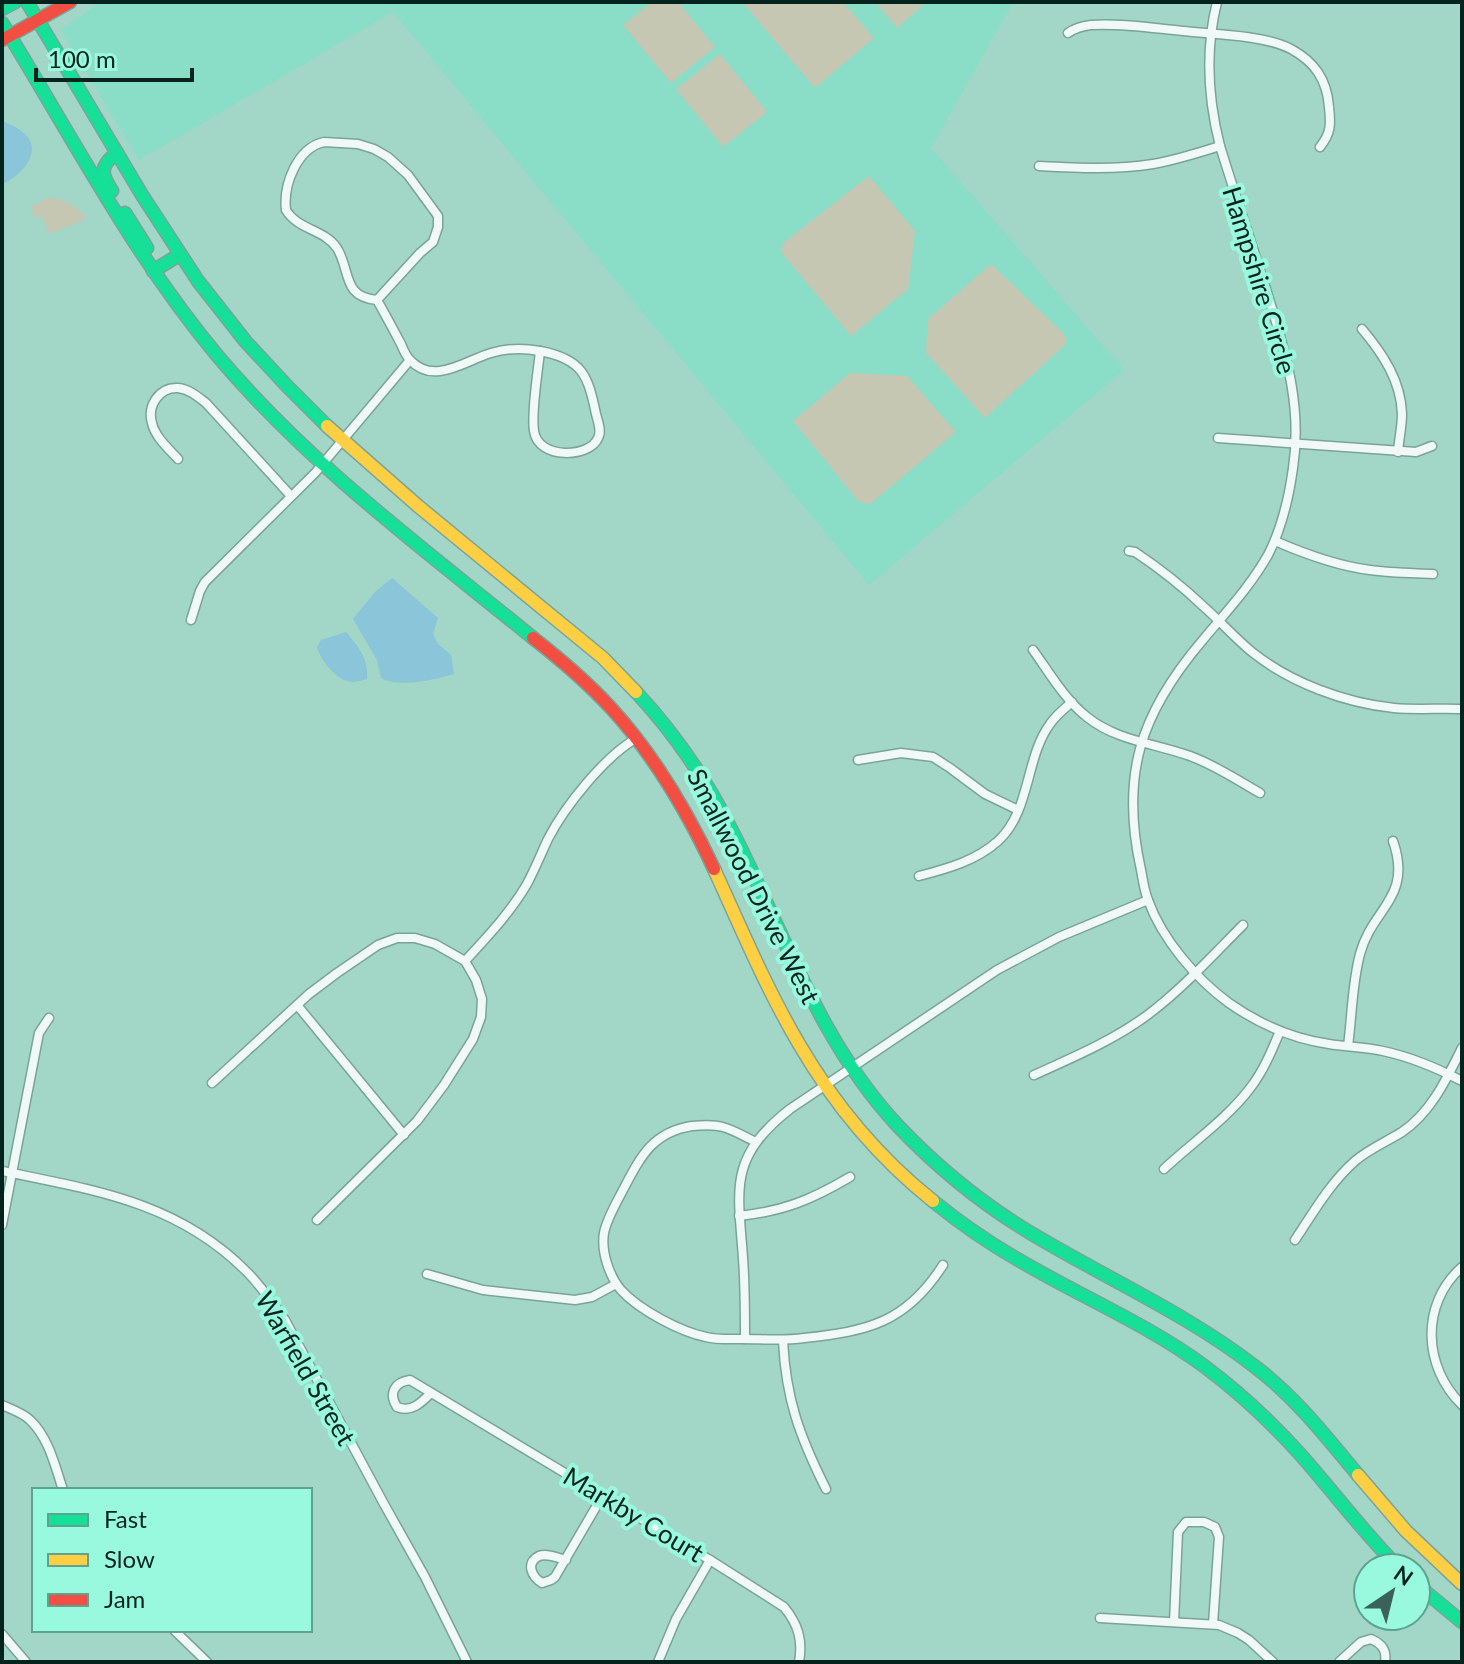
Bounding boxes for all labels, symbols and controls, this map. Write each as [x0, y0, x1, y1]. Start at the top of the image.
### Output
scale bar [36, 32, 192, 82]
text: 100 m [48, 44, 116, 73]
street label: Hampshire Circle [1216, 182, 1304, 378]
street label: Smallwood Drive West [681, 763, 827, 1009]
street label: Warfield Street [249, 1285, 363, 1451]
street label: Markby Court [558, 1460, 711, 1569]
legend [32, 1488, 312, 1632]
text: Fast [104, 1504, 147, 1533]
text: Slow [104, 1544, 155, 1573]
north arrow [1352, 1552, 1432, 1632]
text: N [1389, 1559, 1418, 1591]
text: Jam [104, 1584, 145, 1613]

